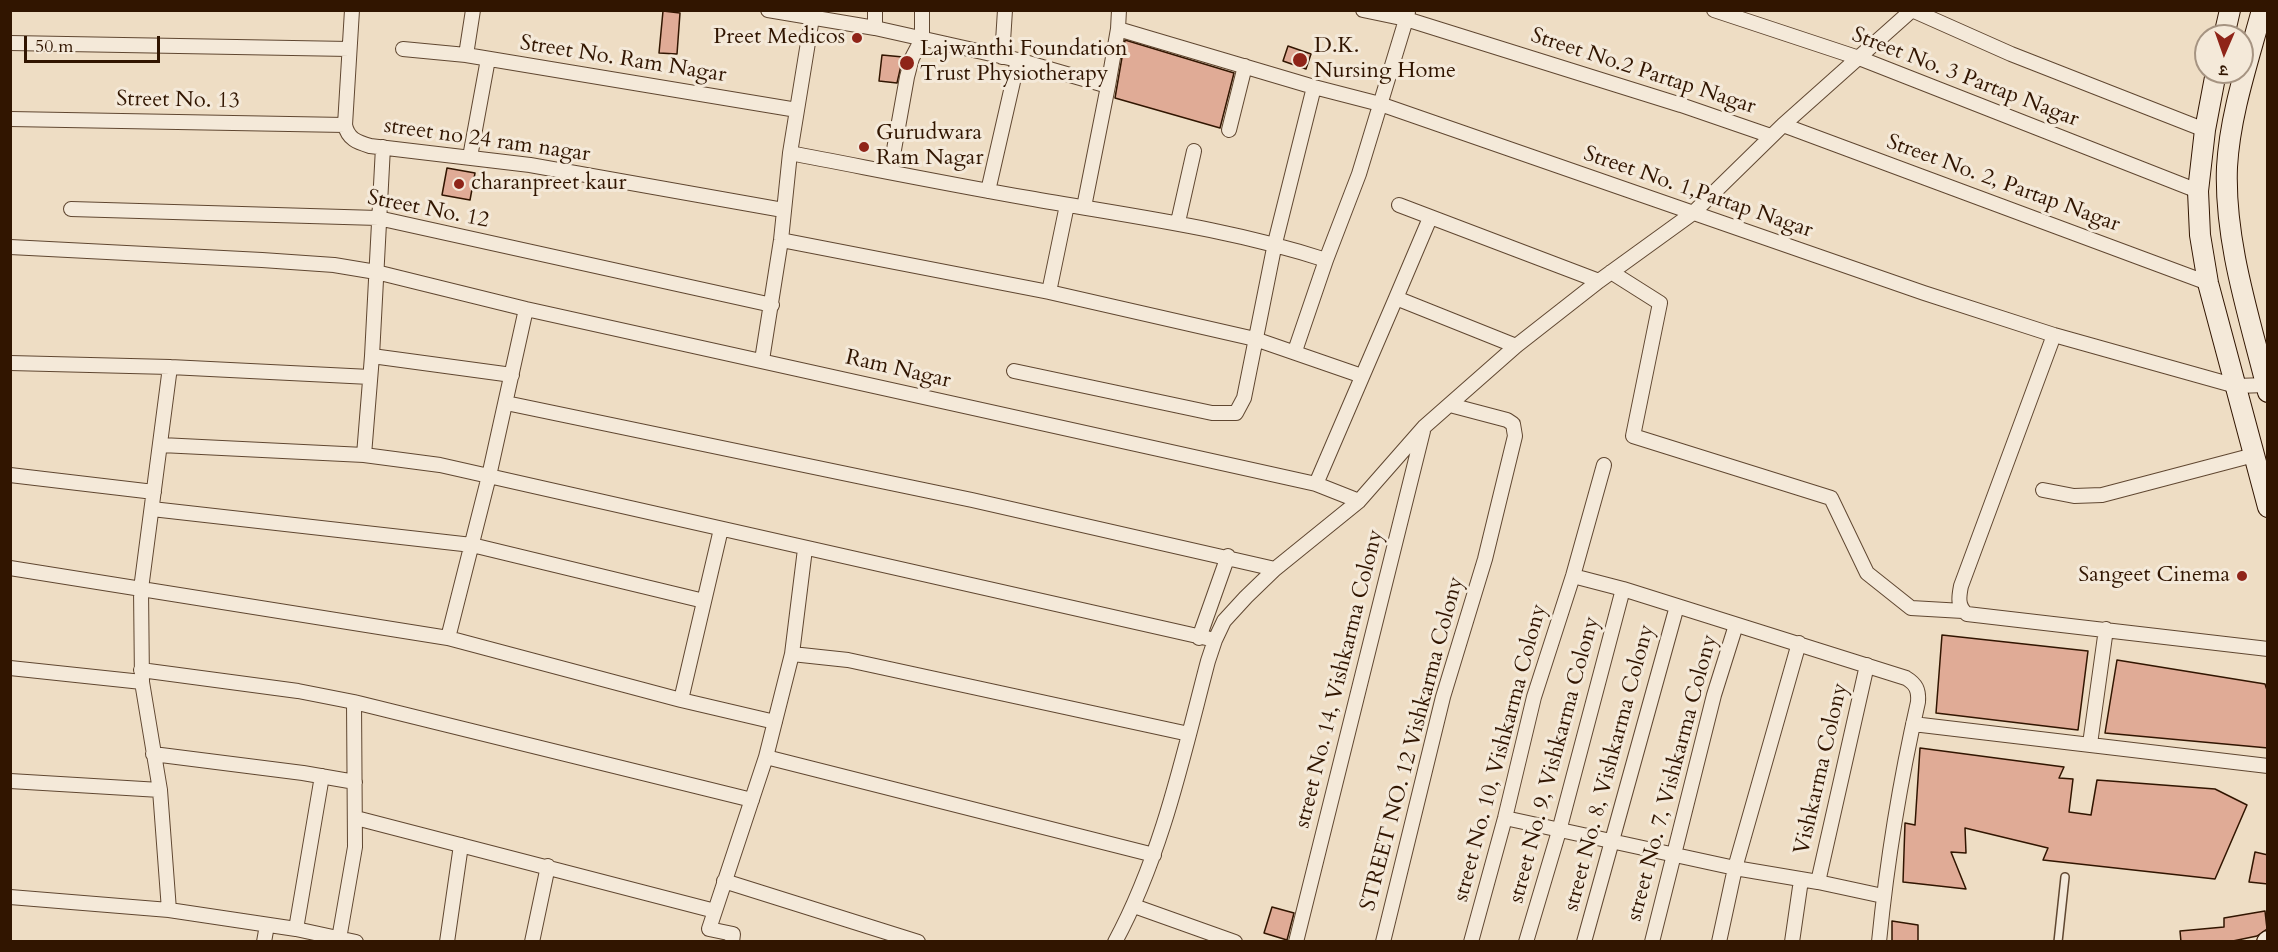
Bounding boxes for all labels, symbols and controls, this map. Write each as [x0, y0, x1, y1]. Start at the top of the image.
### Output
street label: Street No.2 Partap Nagar [1527, 23, 1759, 121]
street label: Street No. 3 Partap Nagar [1848, 23, 2082, 133]
scale bar [27, 24, 164, 62]
north arrow [2194, 24, 2254, 84]
place label: Preet Medicos [713, 25, 845, 51]
street label: Street No. Ram Nagar [518, 31, 728, 89]
marker: Preet Medicos [850, 31, 864, 45]
text: 50 m [35, 34, 74, 59]
place label: D.K. Nursing Home [1314, 34, 1456, 86]
place label: Lajwanthi Foundation Trust Physiotherapy [920, 37, 1128, 88]
marker: D.K. Nursing Home [1291, 51, 1309, 69]
marker: Lajwanthi Foundation Trust Physiotherapy [898, 54, 916, 72]
text: उ [2219, 59, 2228, 81]
street label: Street No. 13 [116, 87, 240, 115]
street label: street no 24 ram nagar [382, 113, 592, 169]
place label: Gurudwara Ram Nagar [876, 121, 983, 172]
street label: Street No. 2, Partap Nagar [1883, 129, 2123, 239]
marker: Gurudwara Ram Nagar [857, 140, 871, 154]
street label: Street No. 1,Partap Nagar [1580, 141, 1816, 245]
place label: charanpreet kaur [471, 171, 627, 197]
marker: charanpreet kaur [452, 177, 466, 191]
street label: Street No. 12 [365, 185, 491, 235]
street label: Ram Nagar [843, 345, 953, 395]
street label: street No. 14, Vishkarma Colony [1290, 527, 1390, 831]
place label: Sangeet Cinema [2078, 563, 2230, 589]
marker: Sangeet Cinema [2235, 569, 2249, 583]
street label: STREET NO. 12 Vishkarma Colony [1356, 574, 1470, 914]
street label: street No. 10, Vishkarma Colony [1449, 601, 1553, 905]
street label: street No. 9, Vishkarma Colony [1504, 614, 1606, 906]
street label: street No. 8, Vishkarma Colony [1559, 622, 1661, 914]
street label: street No. 7, Vishkarma Colony [1622, 632, 1724, 924]
street label: Vishkarma Colony [1789, 681, 1855, 857]

